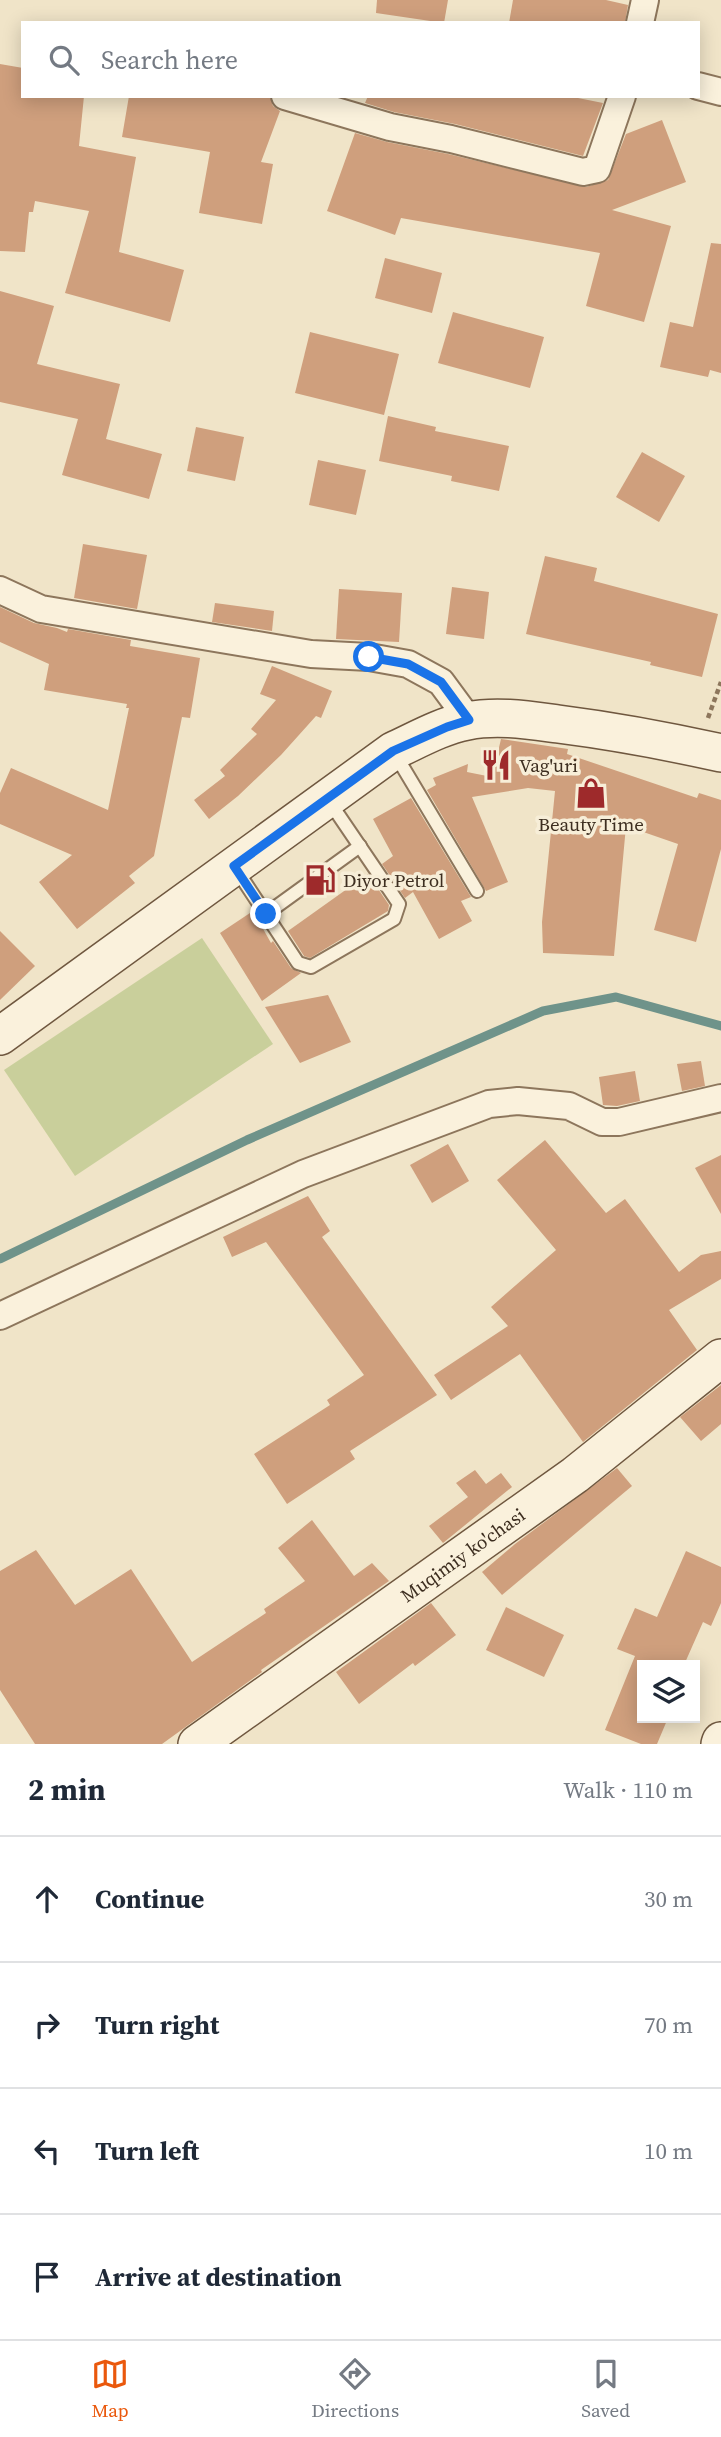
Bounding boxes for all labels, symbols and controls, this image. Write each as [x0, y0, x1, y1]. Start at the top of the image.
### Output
search box [21, 21, 700, 98]
icon: search [45, 41, 83, 79]
text: Search here [101, 42, 238, 78]
route start [353, 641, 384, 672]
restaurant icon: Vag'uri [479, 748, 513, 782]
place label: Vag'uri [519, 752, 578, 778]
shop icon: Beauty Time [574, 776, 608, 810]
place label: Beauty Time [538, 811, 644, 837]
fuel station icon: Diyor Petrol [303, 863, 337, 897]
place label: Diyor Petrol [343, 867, 445, 893]
route end [250, 898, 281, 929]
street label: Muqimiy ko'chasi [395, 1502, 530, 1608]
map controls [637, 1660, 700, 1723]
button: layers [637, 1660, 700, 1723]
text: 2 min [28, 1769, 106, 1810]
text: Walk · 110 m [563, 1774, 693, 1806]
icon: ahead [28, 1880, 66, 1918]
text: Continue [95, 1881, 204, 1917]
text: 30 m [644, 1883, 693, 1915]
icon: right [28, 2006, 66, 2044]
text: Turn right [95, 2007, 219, 2043]
text: 70 m [644, 2009, 693, 2041]
icon: left [28, 2132, 66, 2170]
text: Turn left [95, 2133, 199, 2169]
text: 10 m [644, 2135, 693, 2167]
icon: arrive [28, 2258, 66, 2296]
text: Arrive at destination [95, 2259, 342, 2295]
tab: Map [91, 2355, 129, 2423]
tab: Directions [311, 2355, 399, 2423]
tab: Saved [581, 2355, 630, 2423]

